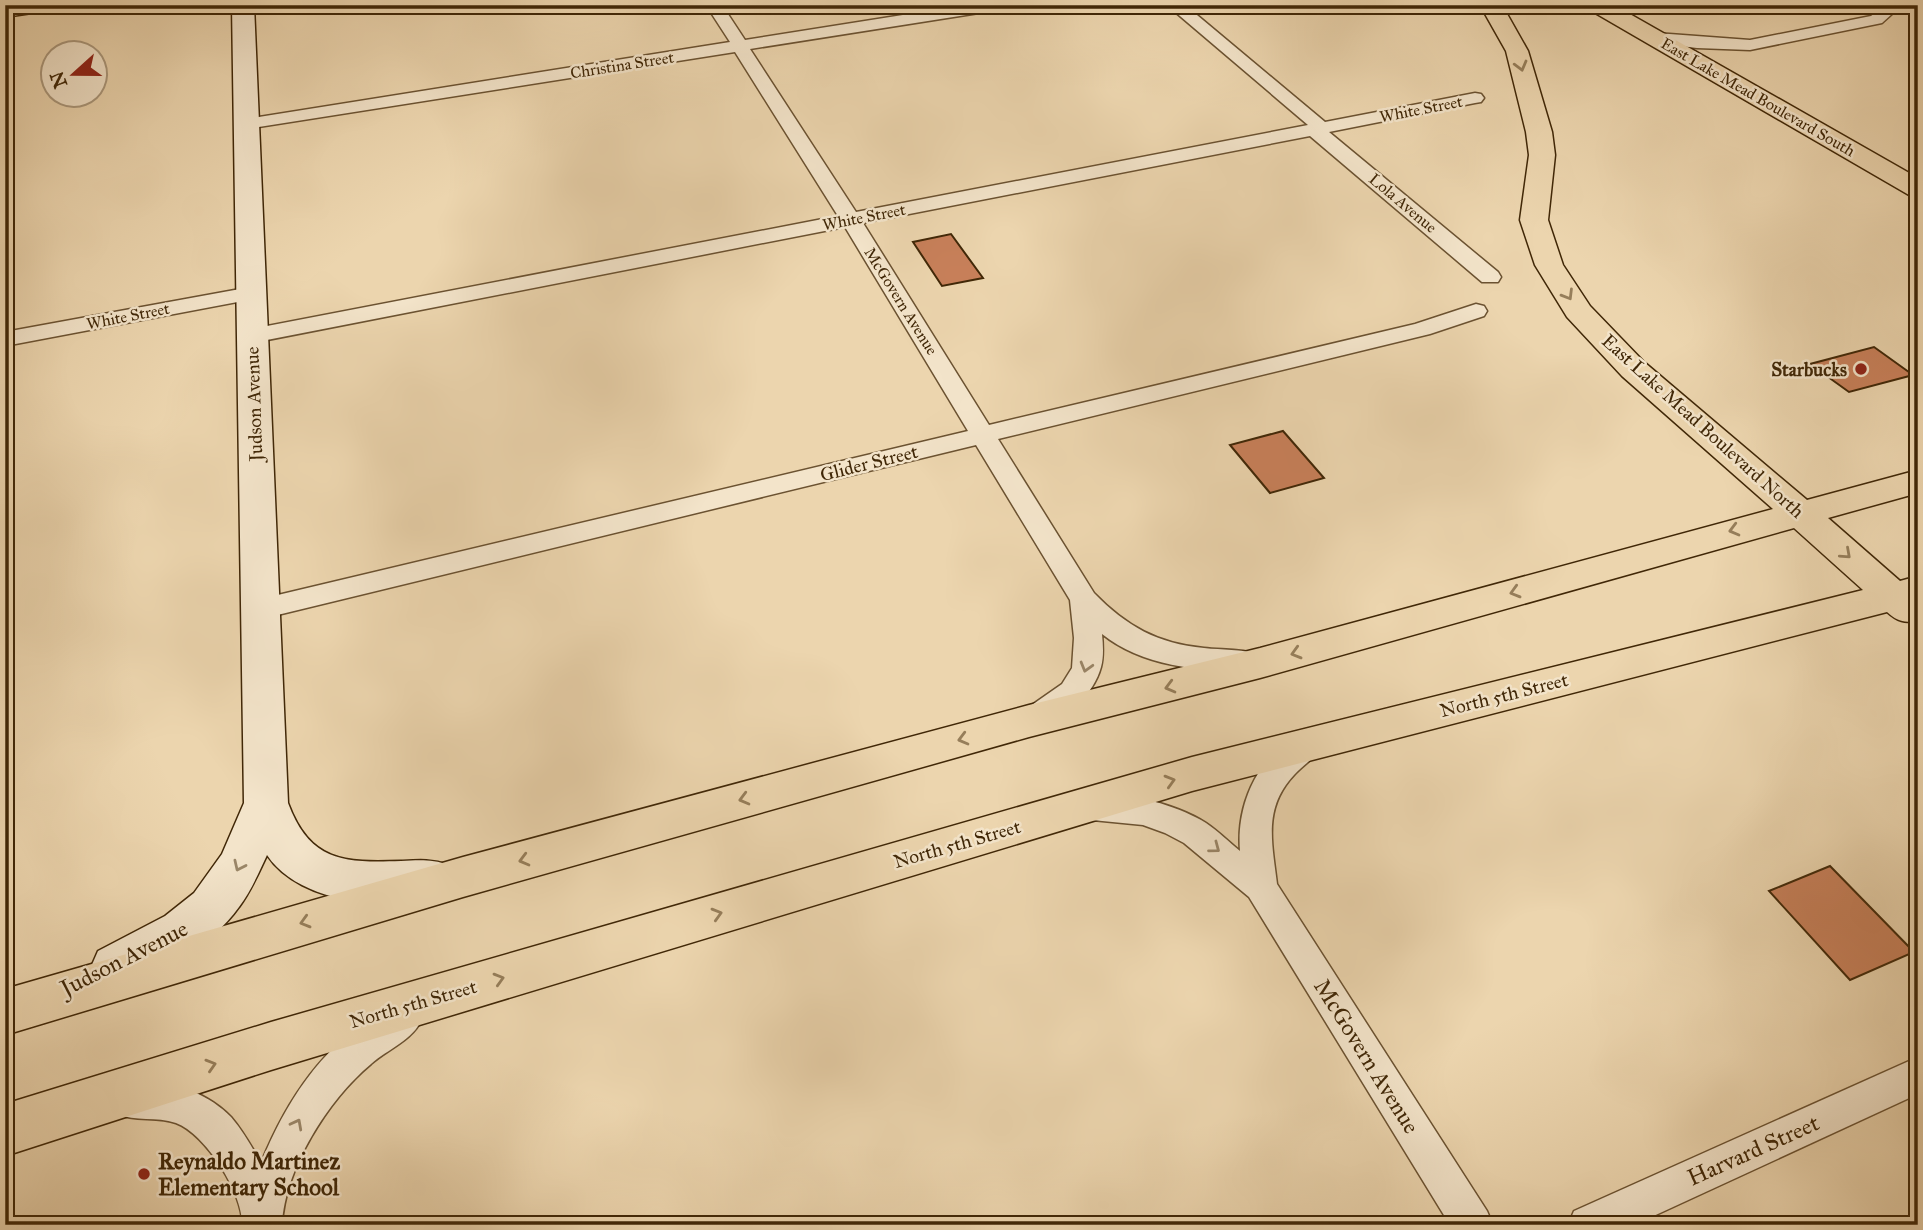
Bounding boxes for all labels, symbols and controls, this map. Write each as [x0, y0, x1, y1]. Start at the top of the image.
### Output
street label: East Lake Mead Boulevard South [1658, 34, 1858, 160]
north arrow [38, 38, 108, 108]
street label: Christina Street [569, 47, 676, 83]
one-way arrow [1513, 60, 1528, 72]
text: N [45, 68, 72, 92]
street label: White Street [1378, 92, 1464, 126]
street label: Lola Avenue [1365, 169, 1441, 237]
street label: White Street [821, 200, 907, 234]
street label: McGovern Avenue [860, 244, 942, 359]
one-way arrow [1560, 288, 1573, 301]
street label: White Street [85, 299, 171, 333]
street label: East Lake Mead Boulevard North [1597, 329, 1809, 523]
street label: Judson Avenue [240, 346, 269, 464]
place label: Starbucks [1771, 358, 1847, 381]
marker: Starbucks [1853, 361, 1869, 377]
street label: Glider Street [818, 440, 921, 486]
one-way arrow [1728, 522, 1740, 536]
one-way arrow [1838, 546, 1851, 559]
one-way arrow [1509, 583, 1521, 598]
one-way arrow [1290, 645, 1302, 660]
one-way arrow [1079, 661, 1094, 673]
street label: North 5th Street [1437, 668, 1571, 722]
one-way arrow [1165, 679, 1177, 693]
one-way arrow [957, 730, 969, 745]
one-way arrow [1164, 774, 1176, 789]
one-way arrow [738, 791, 750, 805]
street label: North 5th Street [891, 815, 1024, 873]
one-way arrow [1207, 839, 1220, 852]
one-way arrow [519, 851, 531, 866]
one-way arrow [233, 859, 247, 871]
one-way arrow [711, 908, 723, 923]
one-way arrow [300, 913, 312, 928]
street label: Judson Avenue [53, 914, 192, 1003]
one-way arrow [493, 972, 505, 987]
street label: McGovern Avenue [1308, 974, 1426, 1138]
street label: North 5th Street [347, 975, 480, 1033]
one-way arrow [204, 1059, 216, 1073]
street label: Harvard Street [1683, 1108, 1823, 1192]
one-way arrow [289, 1118, 302, 1131]
place label: Reynaldo Martinez Elementary School [158, 1147, 340, 1202]
marker: Reynaldo Martinez Elementary School [136, 1166, 152, 1182]

